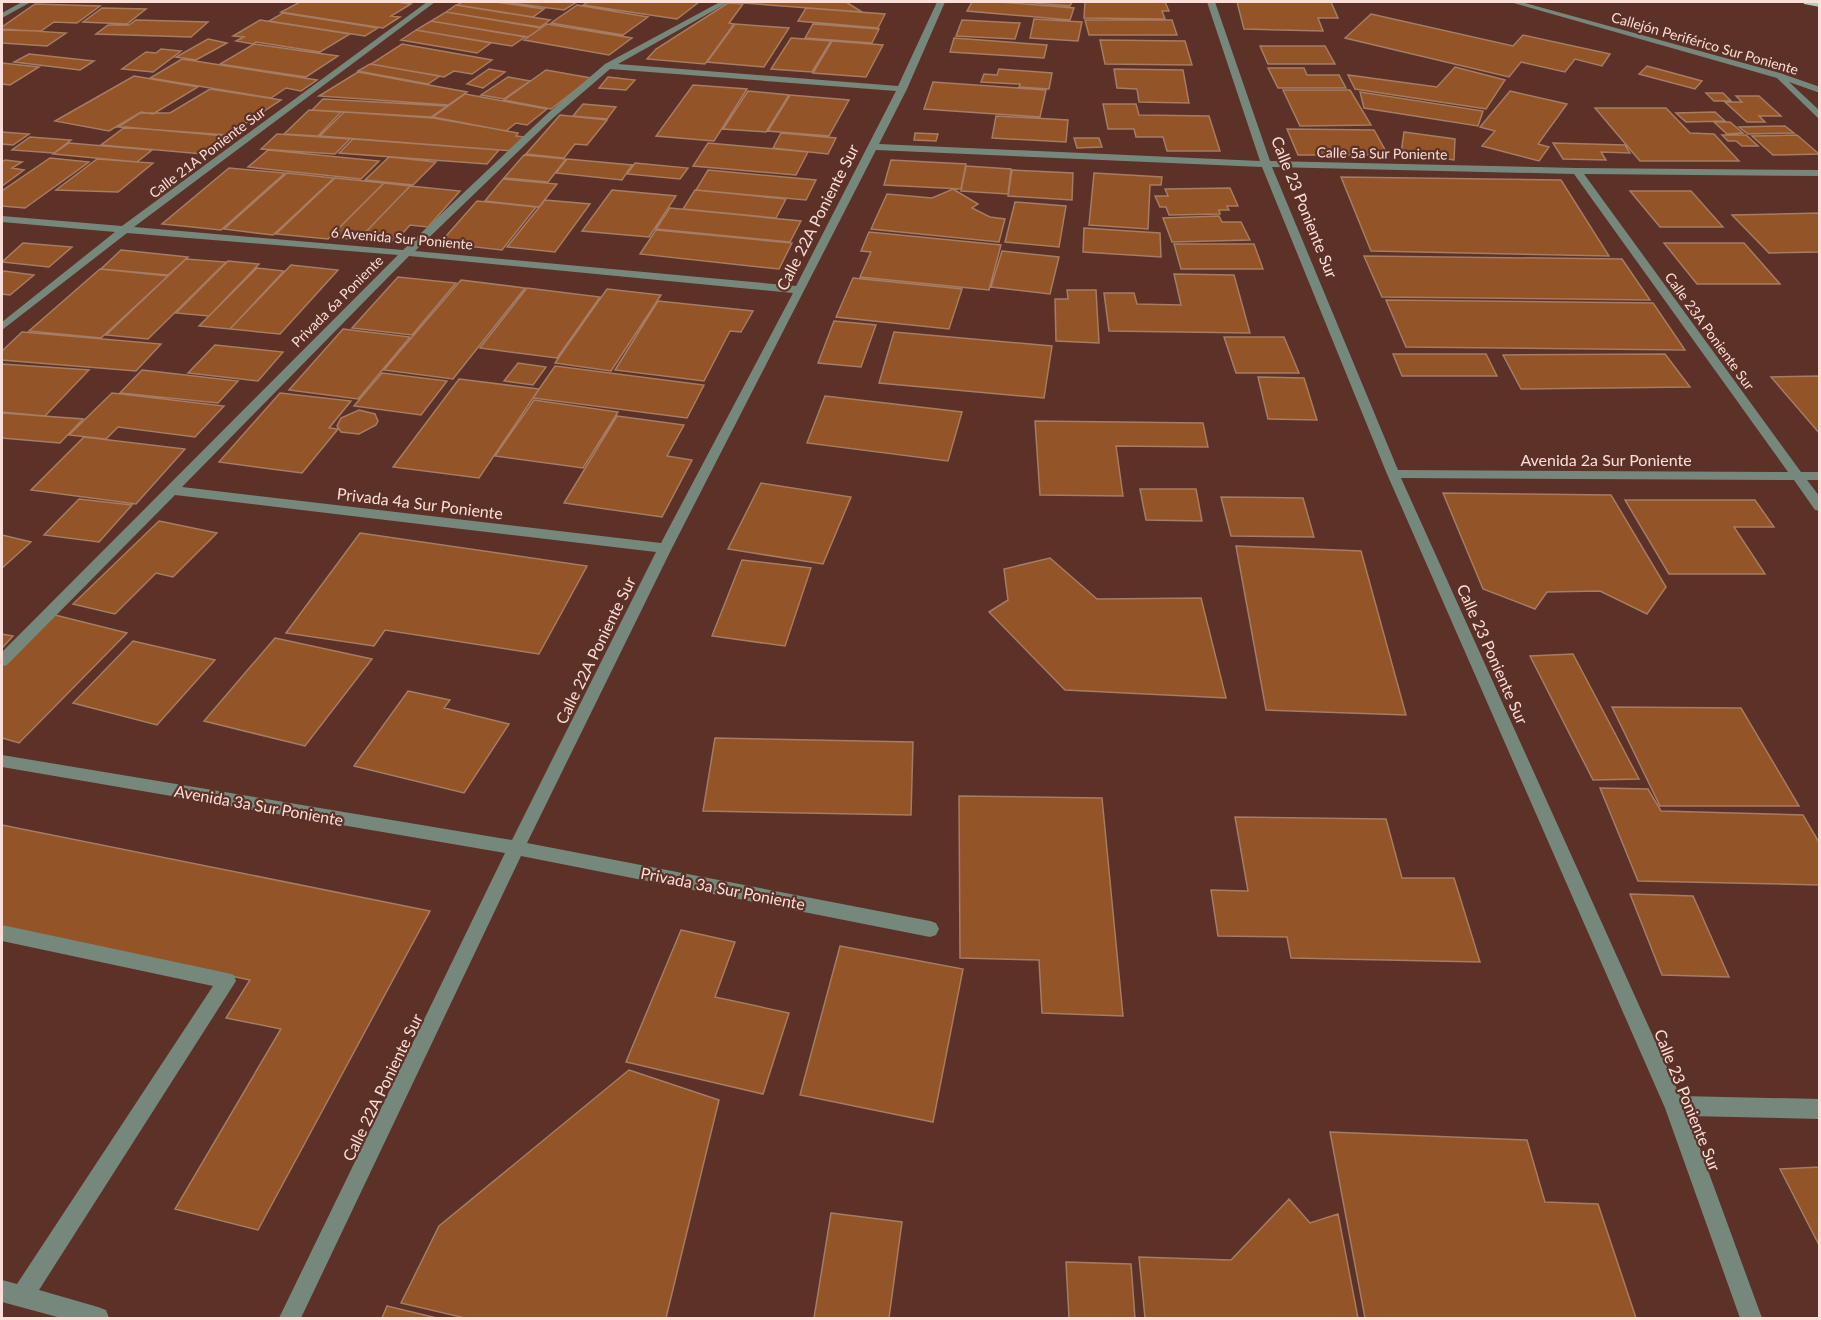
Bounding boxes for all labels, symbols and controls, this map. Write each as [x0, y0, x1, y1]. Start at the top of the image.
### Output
street label: Callejón Periférico Sur Poniente [1610, 8, 1800, 78]
street label: Calle 21A Poniente Sur [145, 103, 269, 201]
street label: Calle 23 Poniente Sur [1268, 133, 1342, 281]
street label: Calle 22A Poniente Sur [772, 141, 862, 293]
street label: Calle 5a Sur Poniente [1316, 143, 1448, 163]
street label: 6 Avenida Sur Poniente [330, 223, 474, 253]
street label: Privada 6a Poniente [288, 252, 386, 350]
street label: Calle 23A Poniente Sur [1662, 269, 1758, 393]
street label: Avenida 2a Sur Poniente [1520, 450, 1692, 469]
street label: Privada 4a Sur Poniente [336, 483, 504, 523]
street label: Calle 22A Poniente Sur [551, 573, 639, 727]
street label: Calle 23 Poniente Sur [1454, 581, 1532, 727]
street label: Avenida 3a Sur Poniente [173, 781, 345, 829]
street label: Privada 3a Sur Poniente [639, 863, 807, 913]
street label: Calle 22A Poniente Sur [338, 1010, 426, 1164]
street label: Calle 23 Poniente Sur [1651, 1026, 1725, 1174]

